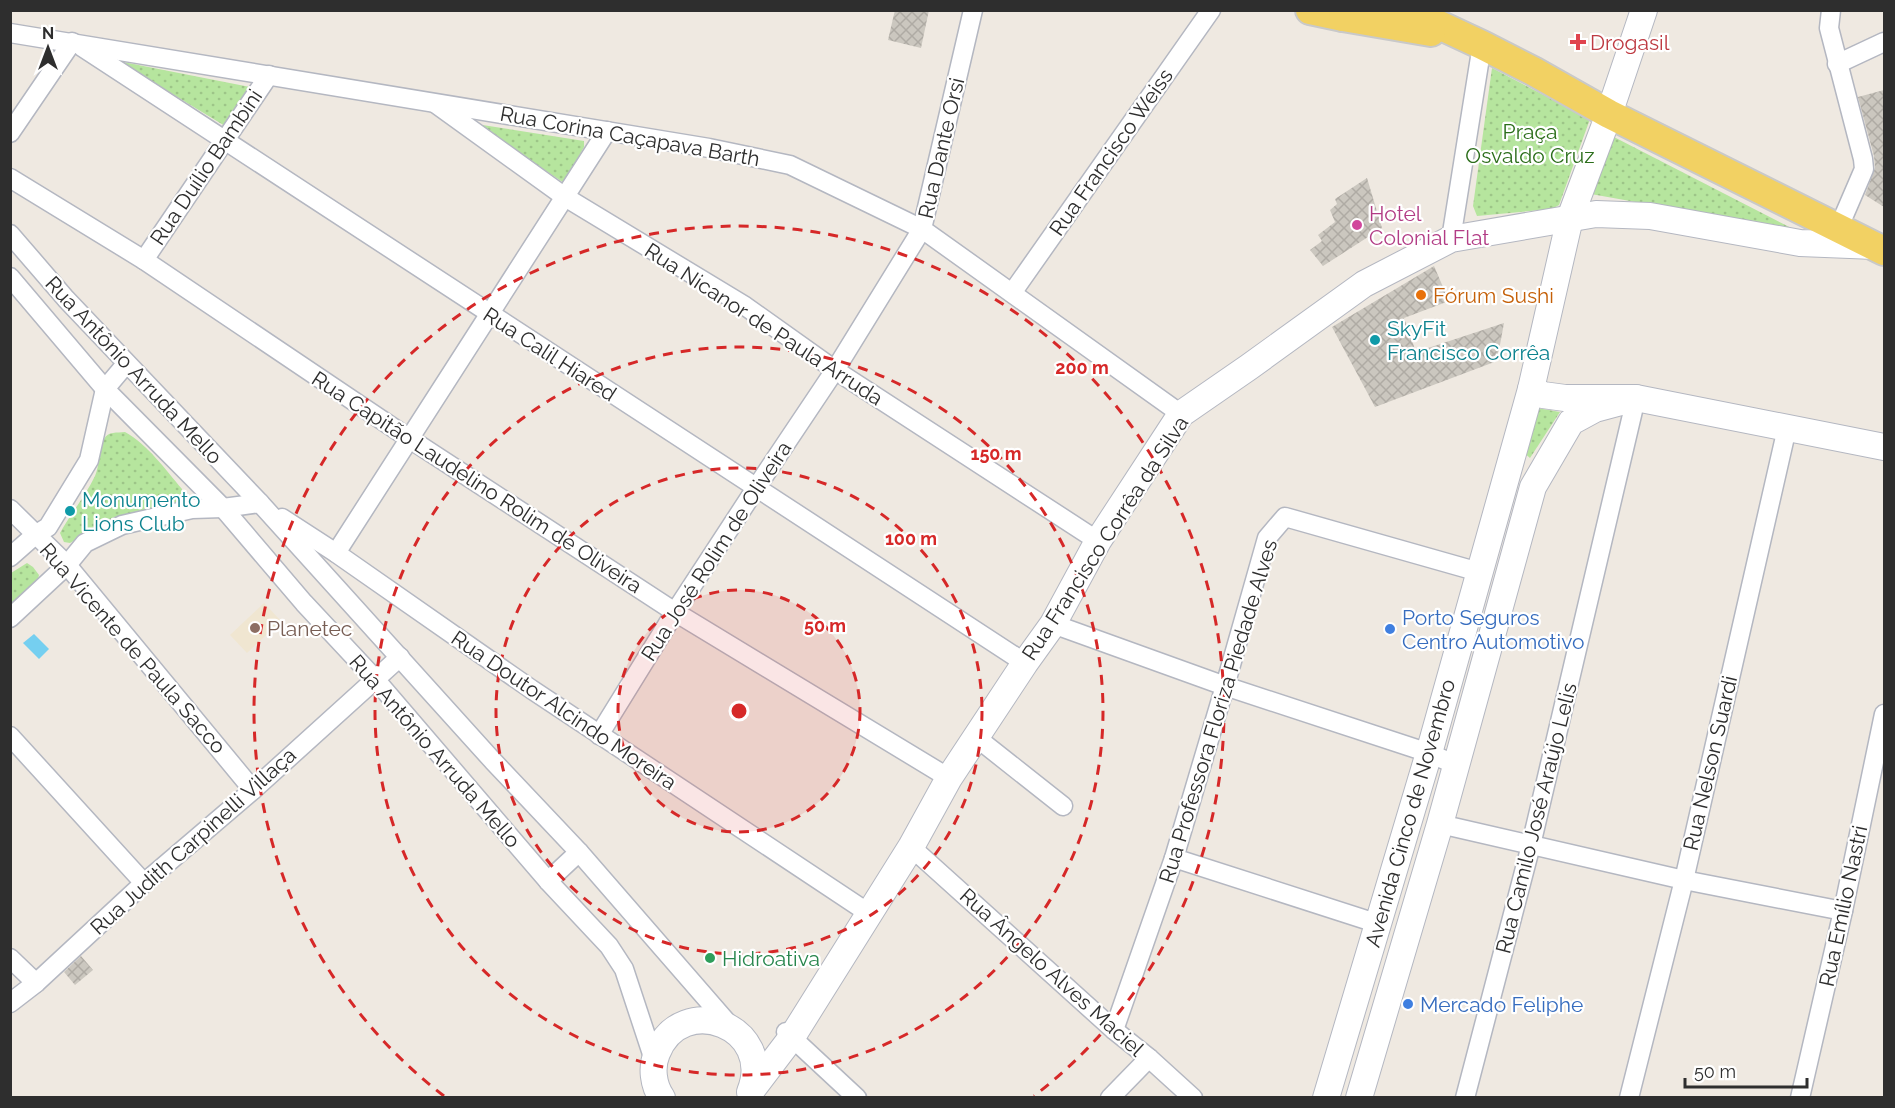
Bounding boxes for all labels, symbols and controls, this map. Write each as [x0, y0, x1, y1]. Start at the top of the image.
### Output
north arrow [18, 18, 78, 78]
text: N [42, 24, 54, 43]
place label: Drogasil [1590, 30, 1670, 55]
marker: Drogasil [1571, 35, 1585, 49]
street label: Rua Francisco Weiss [1044, 64, 1178, 240]
street label: Rua Dante Orsi [913, 75, 969, 221]
street label: Rua Duílio Bambini [145, 85, 267, 249]
street label: Rua Corina Caçapava Barth [498, 101, 762, 171]
park label: Praça Osvaldo Cruz [1465, 119, 1595, 168]
place label: Hotel Colonial Flat [1369, 201, 1489, 250]
marker: Hotel Colonial Flat [1350, 218, 1364, 232]
street label: Rua Nicanor de Paula Arruda [640, 238, 888, 410]
street label: Rua Antônio Arruda Mello [40, 271, 228, 469]
place label: Fórum Sushi [1433, 283, 1554, 308]
marker: Fórum Sushi [1414, 288, 1428, 302]
street label: Rua Calil Hiared [479, 302, 621, 406]
place label: SkyFit Francisco Corrêa [1387, 316, 1550, 365]
marker: SkyFit Francisco Corrêa [1368, 333, 1382, 347]
text: 200 m [1055, 357, 1109, 378]
street label: Rua Capitão Laudelino Rolim de Oliveira [307, 366, 647, 598]
street label: Rua Francisco Corrêa da Silva [1017, 411, 1193, 665]
street label: Rua José Rolim de Oliveira [636, 437, 796, 665]
text: 150 m [971, 443, 1022, 464]
place label: Monumento Lions Club [82, 487, 201, 536]
marker: Monumento Lions Club [63, 504, 77, 518]
text: 100 m [885, 528, 937, 549]
street label: Rua Professora Floriza Piedade Alves [1154, 536, 1282, 886]
street label: Rua Vicente de Paula Sacco [35, 538, 231, 758]
place label: Porto Seguros Centro Automotivo [1402, 605, 1584, 654]
text: 50 m [804, 615, 846, 636]
place label: Planetec [267, 616, 352, 641]
marker: Planetec [248, 621, 262, 635]
marker: Porto Seguros Centro Automotivo [1383, 622, 1397, 636]
street label: Rua Doutor Alcindo Moreira [447, 625, 681, 795]
street label: Rua Antônio Arruda Mello [344, 649, 526, 853]
street label: Rua Nelson Suardi [1678, 673, 1742, 853]
street label: Avenida Cinco de Novembro [1360, 676, 1460, 950]
street label: Rua Camilo José Araújo Lelis [1490, 680, 1582, 956]
centre of rings [729, 701, 749, 721]
street label: Rua Judith Carpinelli Villaça [85, 742, 301, 940]
street label: Rua Emílio Nastri [1814, 823, 1872, 989]
street label: Rua Ângelo Alves Maciel [955, 883, 1149, 1061]
place label: Hidroativa [722, 946, 820, 971]
marker: Hidroativa [703, 951, 717, 965]
place label: Mercado Feliphe [1420, 992, 1583, 1017]
marker: Mercado Feliphe [1401, 997, 1415, 1011]
scale bar [1685, 1051, 1806, 1089]
text: 50 m [1694, 1061, 1736, 1082]

